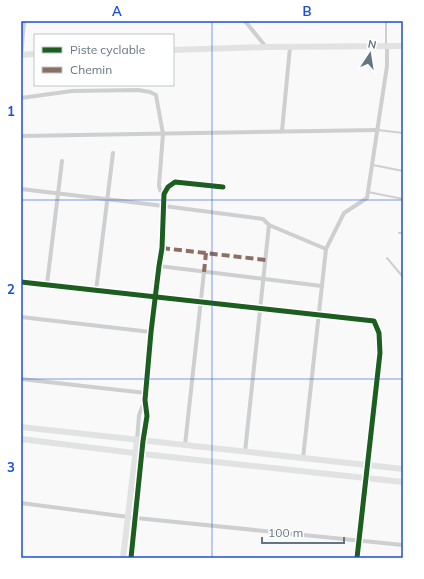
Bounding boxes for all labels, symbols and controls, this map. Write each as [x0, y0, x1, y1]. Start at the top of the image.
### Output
text: A [112, 3, 122, 19]
text: B [303, 3, 312, 19]
legend [34, 34, 174, 86]
north arrow [350, 34, 390, 74]
text: N [367, 37, 378, 52]
text: Piste cyclable [70, 42, 145, 57]
text: Chemin [70, 62, 112, 77]
text: 1 [7, 103, 15, 119]
text: 2 [7, 281, 15, 297]
text: 3 [7, 459, 15, 475]
scale bar [262, 519, 344, 545]
text: 100 m [268, 525, 303, 540]

